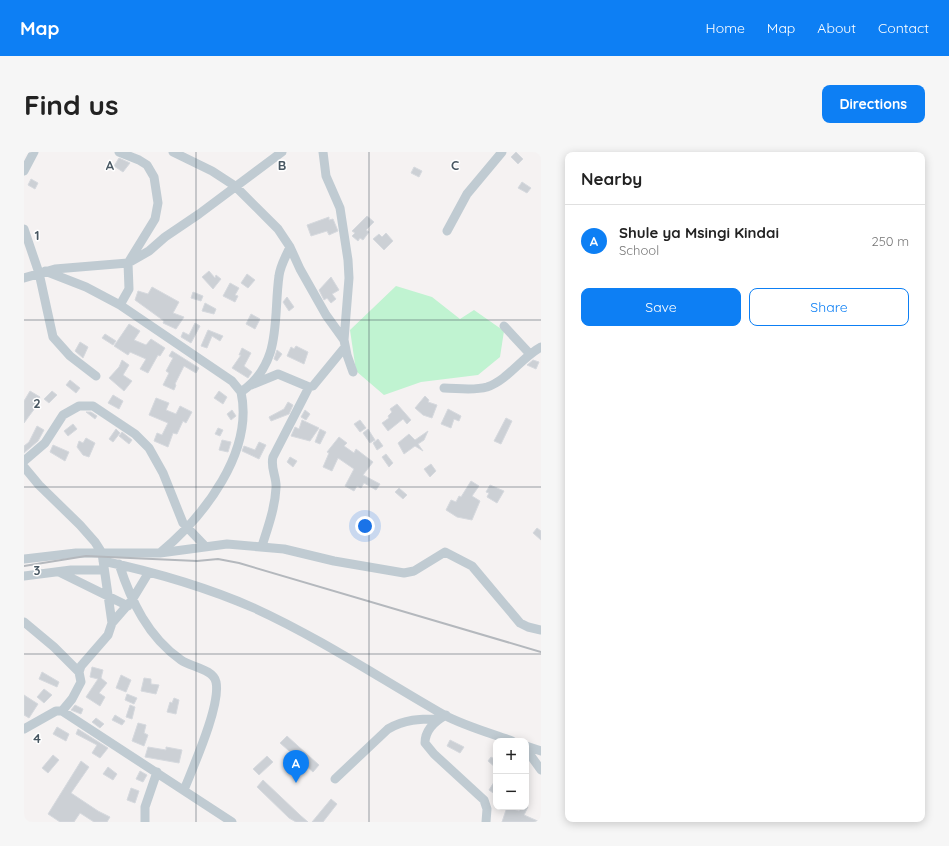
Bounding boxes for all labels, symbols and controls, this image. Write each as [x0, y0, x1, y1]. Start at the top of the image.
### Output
text: Map [20, 16, 59, 40]
text: Home [706, 19, 745, 37]
text: Map [767, 19, 795, 37]
text: About [817, 19, 856, 37]
text: Contact [878, 19, 929, 37]
button: Directions [822, 85, 925, 123]
text: Find us [24, 87, 118, 122]
text: A [106, 157, 115, 173]
text: B [278, 157, 286, 173]
text: C [451, 157, 459, 173]
text: Nearby [581, 168, 642, 189]
text: Shule ya Msingi Kindai [619, 223, 779, 242]
text: 1 [34, 227, 40, 243]
text: A [590, 233, 598, 249]
text: 250 m [872, 233, 909, 249]
text: School [619, 242, 659, 258]
button: Save [581, 288, 741, 326]
button: Share [749, 288, 909, 326]
text: 2 [33, 395, 41, 411]
your location [355, 516, 375, 536]
text: 3 [34, 562, 41, 578]
text: 4 [33, 730, 41, 746]
map controls [493, 738, 529, 810]
button: + [493, 738, 529, 774]
pin: A [283, 750, 309, 783]
button: − [493, 774, 529, 810]

